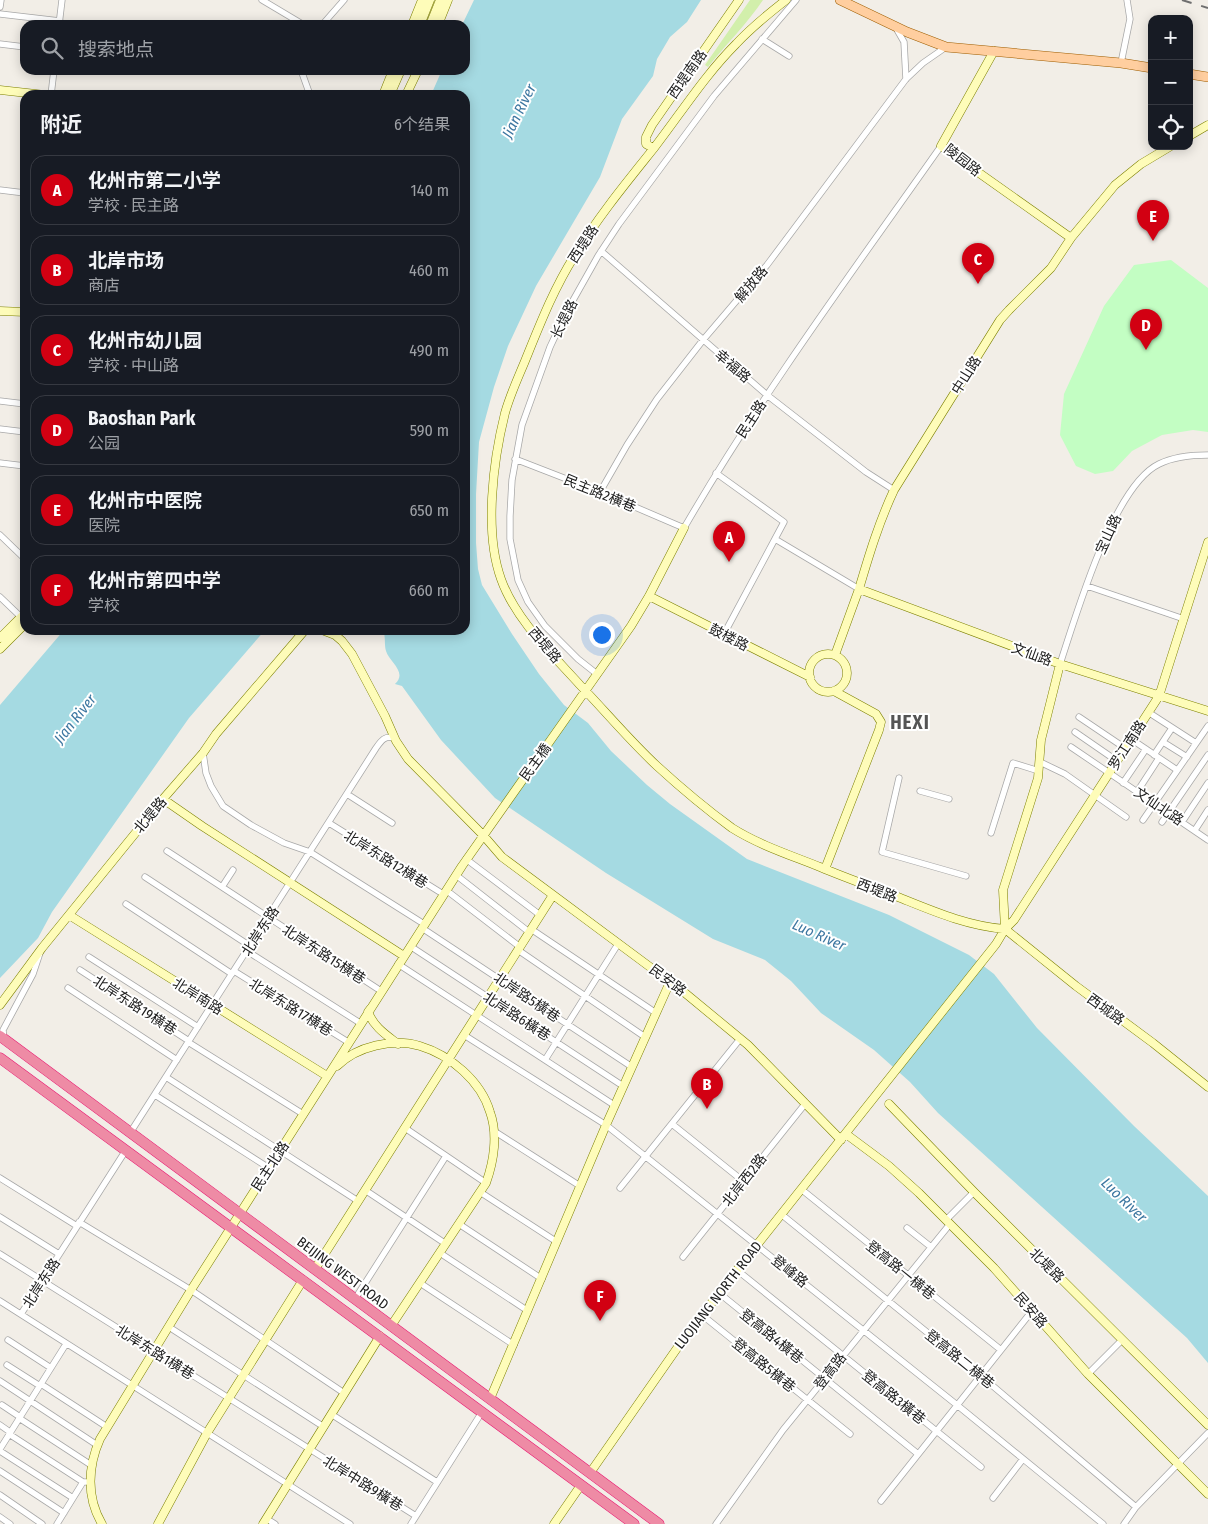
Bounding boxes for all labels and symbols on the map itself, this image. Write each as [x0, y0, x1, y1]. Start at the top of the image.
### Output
street label: 西堤南路 [664, 46, 710, 102]
water label: Jian River [498, 80, 540, 142]
street label: 陵园路 [941, 141, 984, 180]
pin: E [1137, 200, 1169, 241]
street label: 西堤路 [565, 222, 602, 267]
pin: C [962, 243, 994, 284]
street label: 解放路 [731, 263, 771, 306]
street label: 长堤路 [548, 297, 581, 342]
pin: D [1130, 309, 1162, 350]
street label: 幸福路 [711, 346, 754, 387]
street label: 中山路 [948, 353, 985, 398]
street label: 民主路 [733, 397, 770, 442]
street label: 民主路2横巷 [561, 471, 638, 516]
street label: 宝山路 [1092, 512, 1125, 557]
pin: A [713, 521, 745, 562]
street label: 鼓楼路 [706, 620, 751, 655]
your location [589, 622, 615, 648]
street label: 西堤路 [525, 624, 565, 667]
street label: 文仙路 [1009, 639, 1054, 670]
water label: Jian River [50, 690, 100, 748]
district label: HEXI [890, 711, 930, 734]
street label: 罗江南路 [1105, 717, 1150, 773]
street label: 民主橋 [516, 740, 555, 784]
street label: 文仙北路 [1131, 784, 1187, 829]
street label: 北堤路 [130, 794, 170, 837]
street label: 北岸东路12横巷 [341, 827, 431, 892]
street label: 西堤路 [854, 875, 899, 906]
street label: 北岸东路 [238, 903, 283, 959]
water label: Luo River [790, 915, 849, 955]
street label: 北岸东路15横巷 [279, 921, 369, 988]
street label: 民安路 [646, 961, 690, 1000]
street label: 北岸路5橫巷 [490, 969, 563, 1026]
street label: 北岸东路19横巷 [90, 972, 180, 1039]
street label: 北岸南路 [169, 974, 226, 1018]
street label: 北岸东路17横巷 [246, 975, 336, 1040]
street label: 北岸路6橫巷 [480, 988, 554, 1045]
street label: 西城路 [1084, 990, 1128, 1029]
pin: B [691, 1068, 723, 1109]
street label: 民主北路 [248, 1138, 293, 1194]
street label: 北岸西2路 [719, 1151, 770, 1210]
water label: Luo River [1098, 1174, 1151, 1227]
street label: BEIJING WEST ROAD [294, 1233, 392, 1313]
street label: 登高路一横巷 [863, 1237, 939, 1303]
street label: LUOJIANG NORTH ROAD [671, 1238, 766, 1353]
street label: 北堤路 [1026, 1244, 1068, 1286]
street label: 登峰路 [768, 1252, 811, 1291]
street label: 北岸东路 [19, 1255, 64, 1311]
pin: F [584, 1280, 616, 1321]
street label: 民安路 [1010, 1289, 1051, 1332]
street label: 登高路4橫巷 [737, 1306, 807, 1367]
street label: 北岸东路1横巷 [112, 1322, 197, 1383]
street label: 登高路二横巷 [922, 1326, 998, 1392]
street label: 登高路5橫巷 [729, 1335, 799, 1396]
street label: 登高路 [811, 1350, 850, 1393]
street label: 登高路3橫巷 [859, 1367, 929, 1428]
street label: 北岸中路9橫巷 [320, 1452, 406, 1515]

